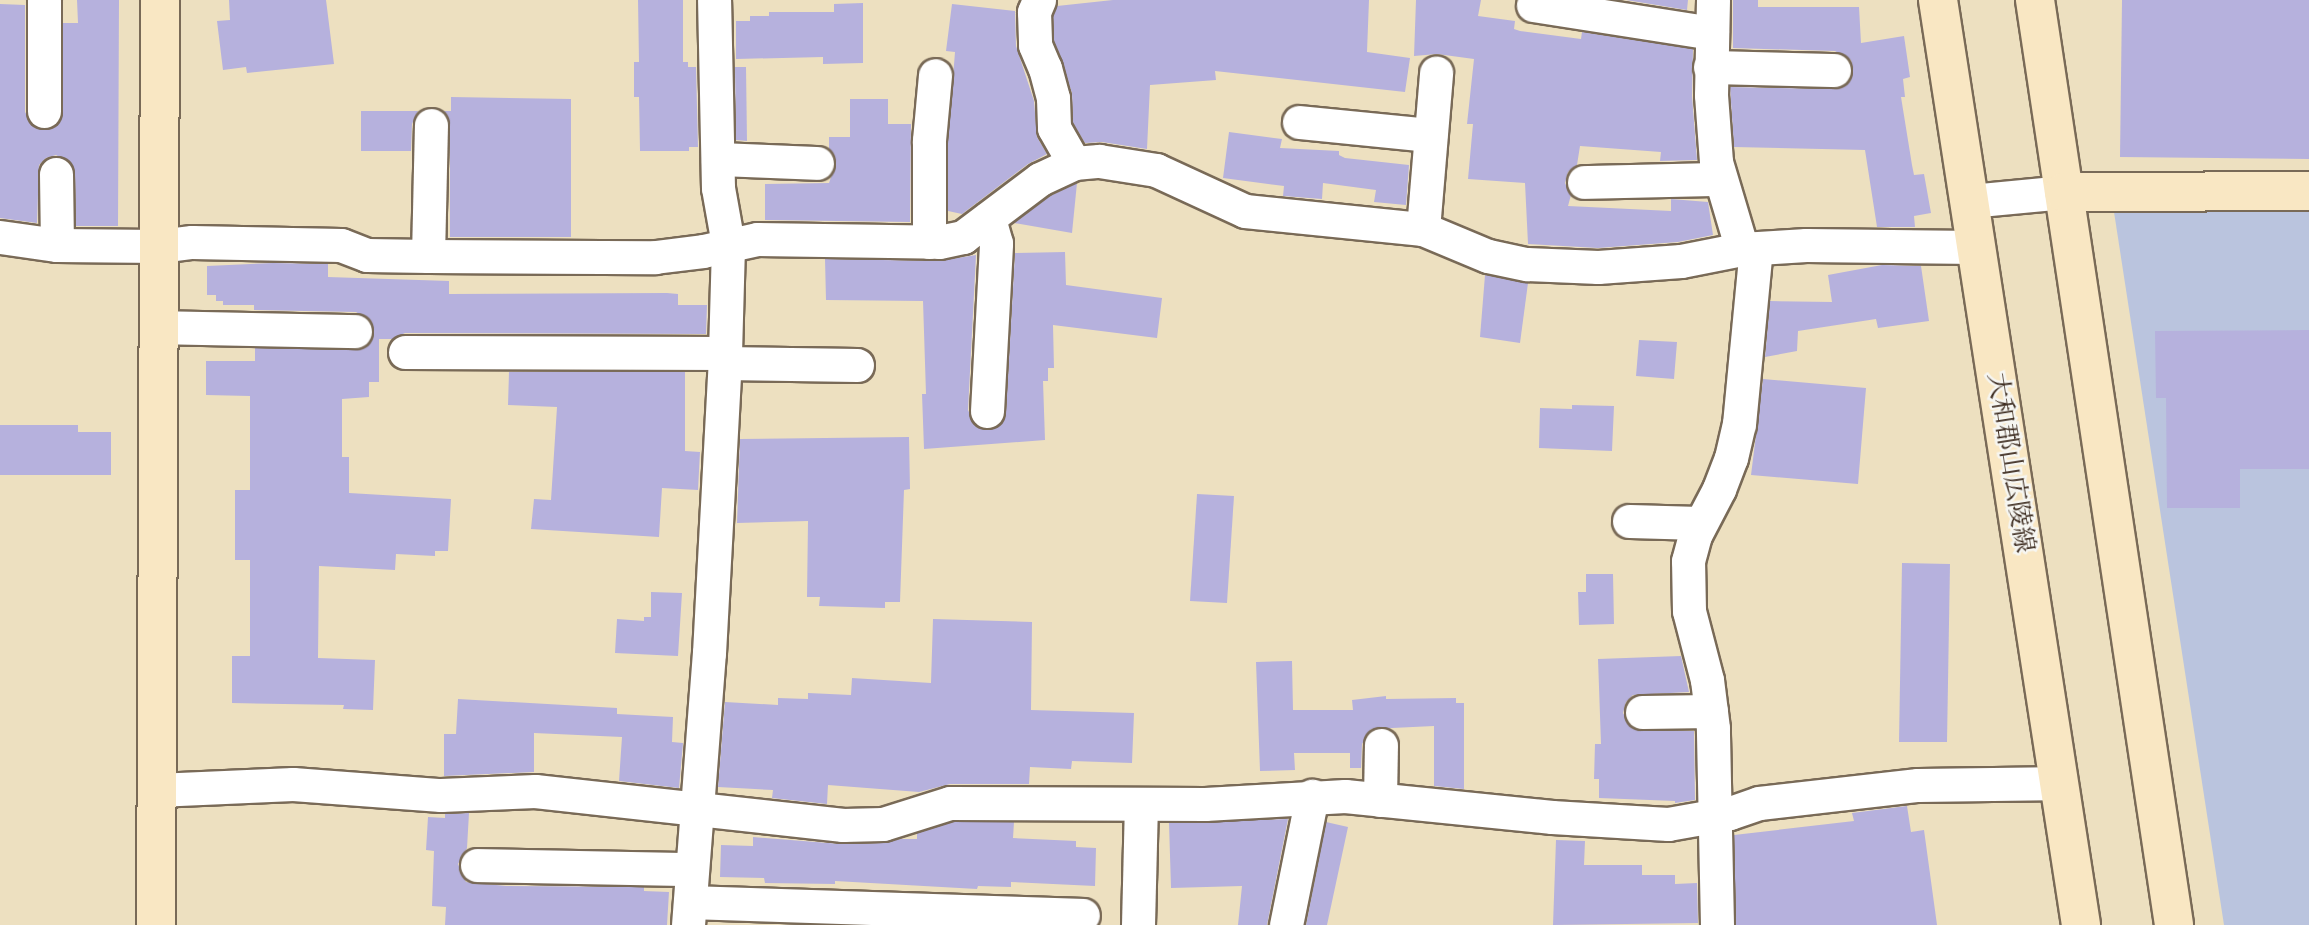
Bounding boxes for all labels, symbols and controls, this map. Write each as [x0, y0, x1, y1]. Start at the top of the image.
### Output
street label: 大和郡山広陵線 [1979, 371, 2039, 555]

